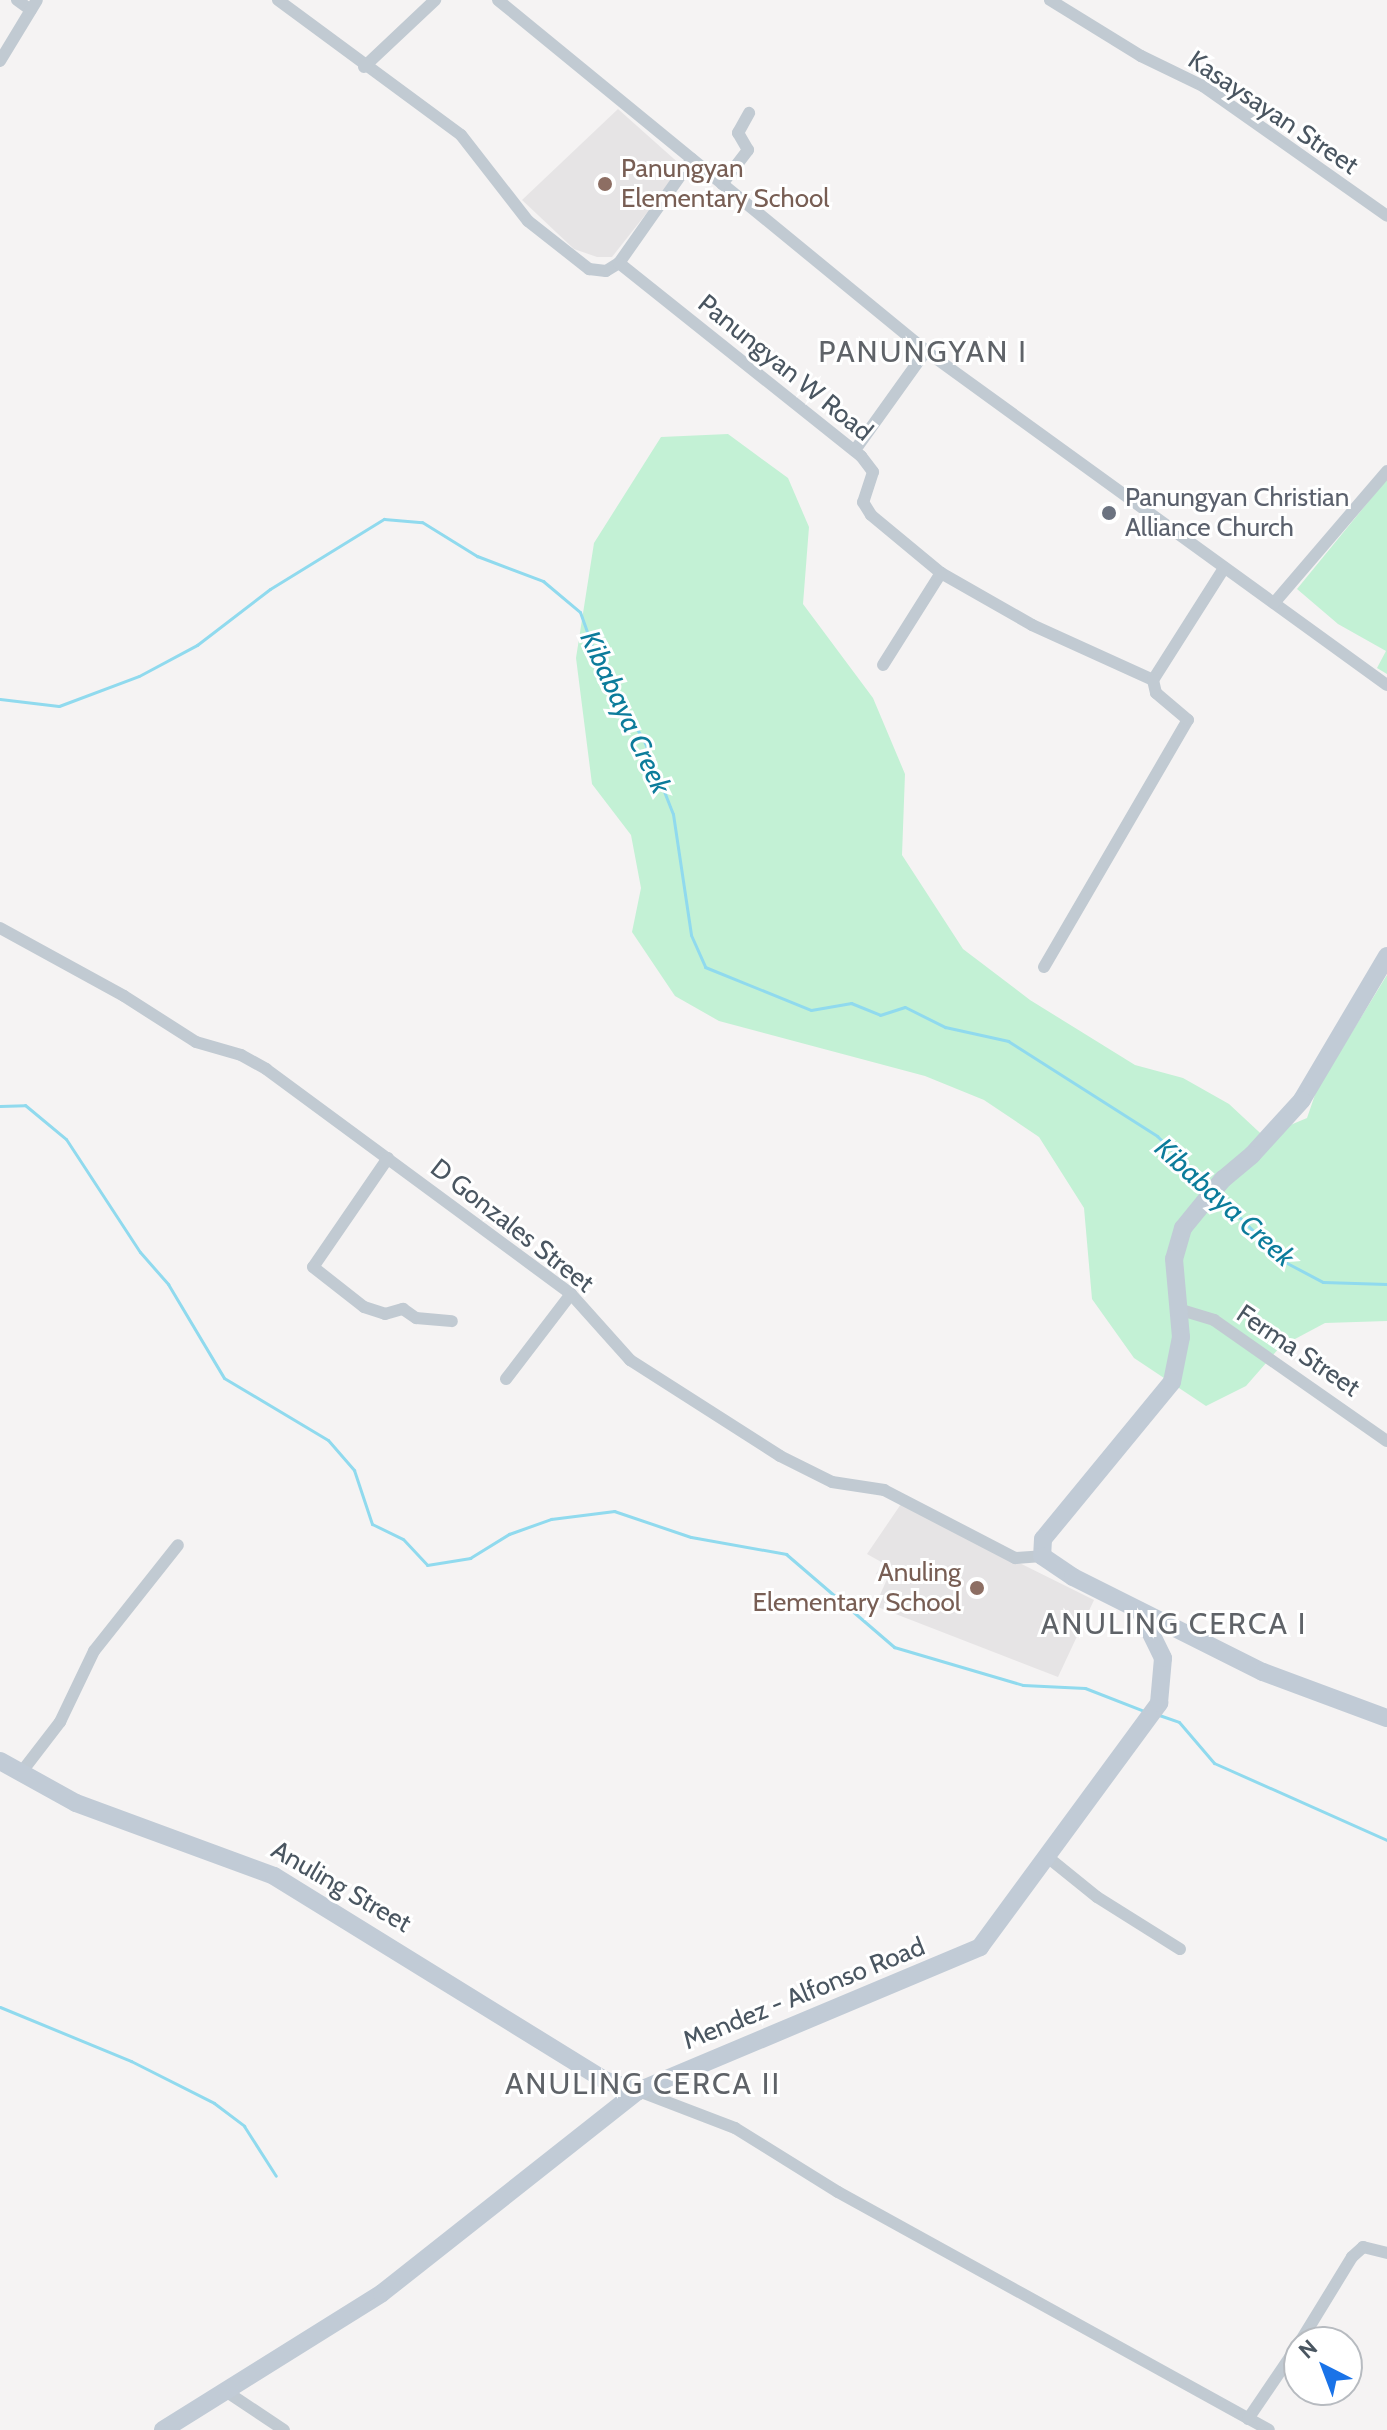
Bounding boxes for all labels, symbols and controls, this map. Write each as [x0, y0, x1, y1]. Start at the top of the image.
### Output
street label: Kasaysayan Street [1182, 45, 1364, 181]
place label: Panungyan Elementary School [621, 153, 829, 214]
marker: Panungyan Elementary School [596, 175, 614, 193]
street label: Panungyan W Road [692, 288, 878, 448]
district label: PANUNGYAN I [818, 334, 1028, 370]
place label: Panungyan Christian Alliance Church [1125, 482, 1349, 544]
marker: Panungyan Christian Alliance Church [1100, 504, 1118, 522]
water label: Kibabaya Creek [574, 625, 678, 799]
water label: Kibabaya Creek [1148, 1131, 1302, 1273]
street label: D Gonzales Street [424, 1153, 600, 1299]
street label: Ferma Street [1230, 1298, 1366, 1404]
place label: Anuling Elementary School [753, 1557, 961, 1618]
marker: Anuling Elementary School [968, 1579, 986, 1597]
district label: ANULING CERCA I [1041, 1606, 1307, 1642]
street label: Anuling Street [266, 1834, 416, 1940]
street label: Mendez - Alfonso Road [679, 1931, 929, 2057]
district label: ANULING CERCA II [505, 2066, 781, 2102]
north arrow [1283, 2326, 1363, 2406]
text: N [1293, 2334, 1323, 2365]

